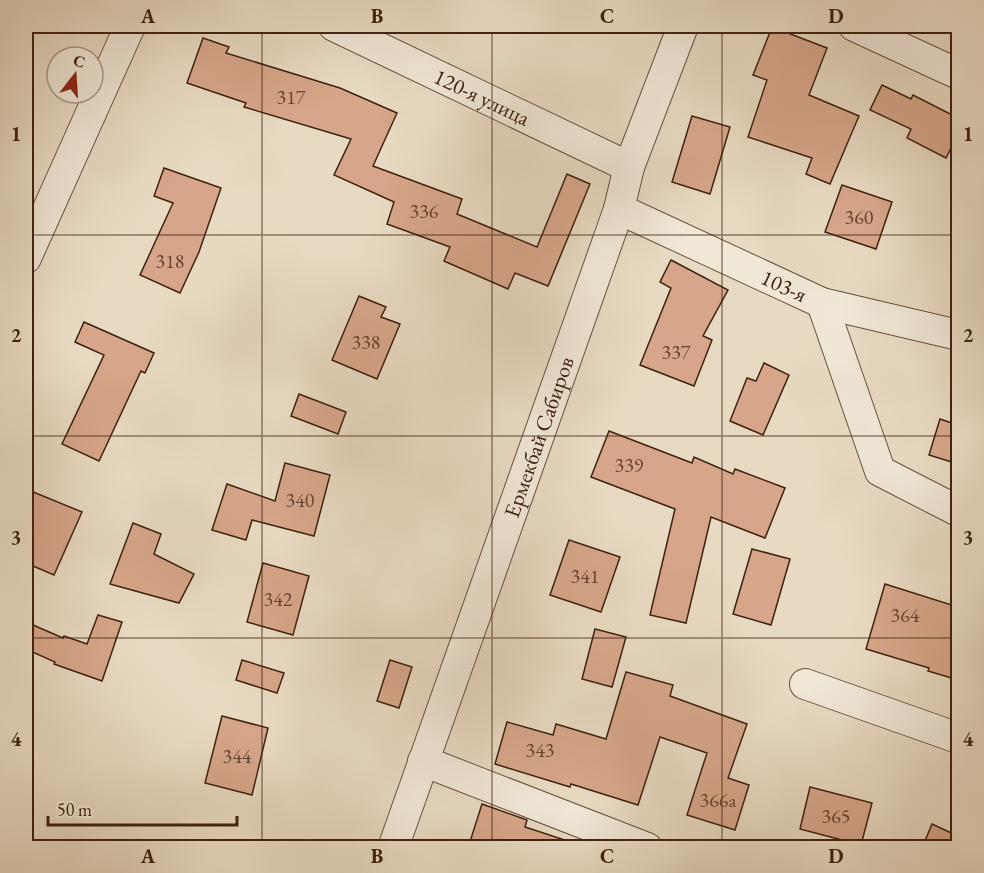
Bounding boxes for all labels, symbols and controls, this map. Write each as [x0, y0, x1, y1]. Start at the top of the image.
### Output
text: A [140, 3, 156, 29]
text: B [371, 3, 383, 29]
text: C [600, 3, 614, 29]
text: D [828, 3, 844, 29]
north arrow [45, 45, 105, 105]
text: С [71, 49, 88, 73]
street label: 120-я улица [429, 62, 535, 133]
house number: 317 [277, 84, 306, 110]
text: 1 [11, 121, 21, 147]
text: 1 [963, 121, 973, 147]
house number: 336 [410, 198, 439, 224]
house number: 360 [845, 204, 874, 230]
house number: 318 [156, 248, 184, 274]
street label: 103-я [756, 263, 812, 309]
text: 2 [11, 322, 22, 348]
text: 2 [963, 322, 974, 348]
house number: 338 [352, 329, 380, 355]
house number: 337 [662, 339, 691, 365]
street label: Ермекбай Сабиров [497, 353, 581, 522]
house number: 339 [615, 452, 644, 478]
house number: 340 [286, 487, 315, 513]
text: 3 [11, 524, 21, 550]
text: 3 [963, 524, 973, 550]
house number: 341 [571, 563, 599, 589]
house number: 342 [264, 586, 293, 612]
house number: 364 [891, 602, 920, 628]
text: 4 [11, 726, 22, 752]
text: 4 [963, 726, 974, 752]
house number: 343 [526, 737, 554, 763]
house number: 344 [223, 743, 252, 769]
house number: 366а [700, 787, 736, 813]
scale bar [48, 789, 237, 827]
text: 50 m [57, 798, 92, 821]
house number: 365 [822, 803, 850, 829]
text: A [140, 843, 156, 869]
text: B [371, 843, 383, 869]
text: C [600, 843, 614, 869]
text: D [828, 843, 844, 869]

